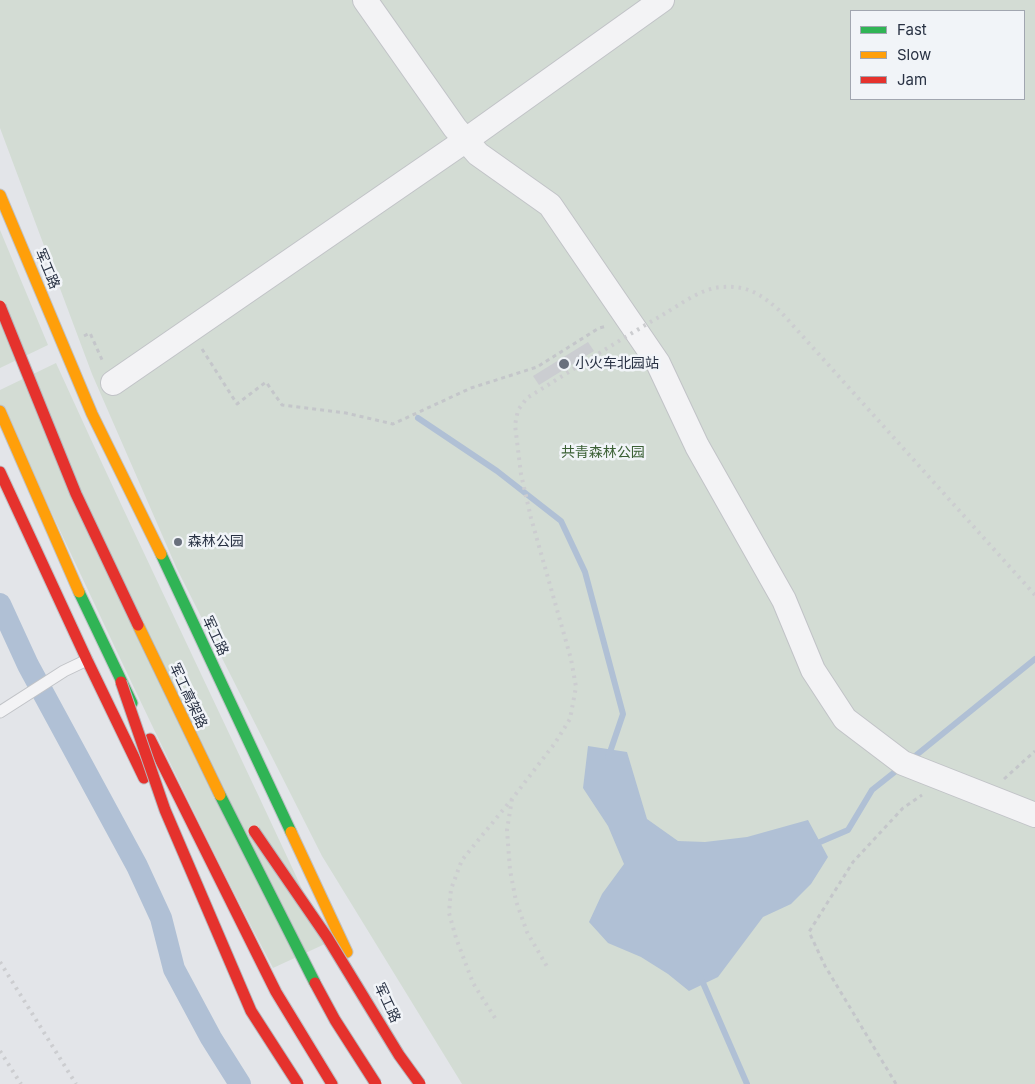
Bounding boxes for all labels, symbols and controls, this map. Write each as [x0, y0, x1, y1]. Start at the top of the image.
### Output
legend [850, 10, 1025, 100]
text: Fast [897, 20, 927, 39]
text: Slow [897, 45, 931, 64]
text: Jam [897, 70, 927, 89]
street label: 军工路 [31, 246, 63, 292]
place label: 小火车北园站 [575, 356, 659, 372]
marker: 小火车北园站 [557, 357, 571, 371]
park label: 共青森林公园 [561, 445, 645, 461]
place label: 森林公园 [188, 534, 244, 550]
marker: 森林公园 [172, 536, 184, 548]
street label: 军工路 [199, 613, 231, 659]
street label: 军工高架路 [166, 661, 210, 731]
street label: 军工路 [371, 980, 403, 1026]

